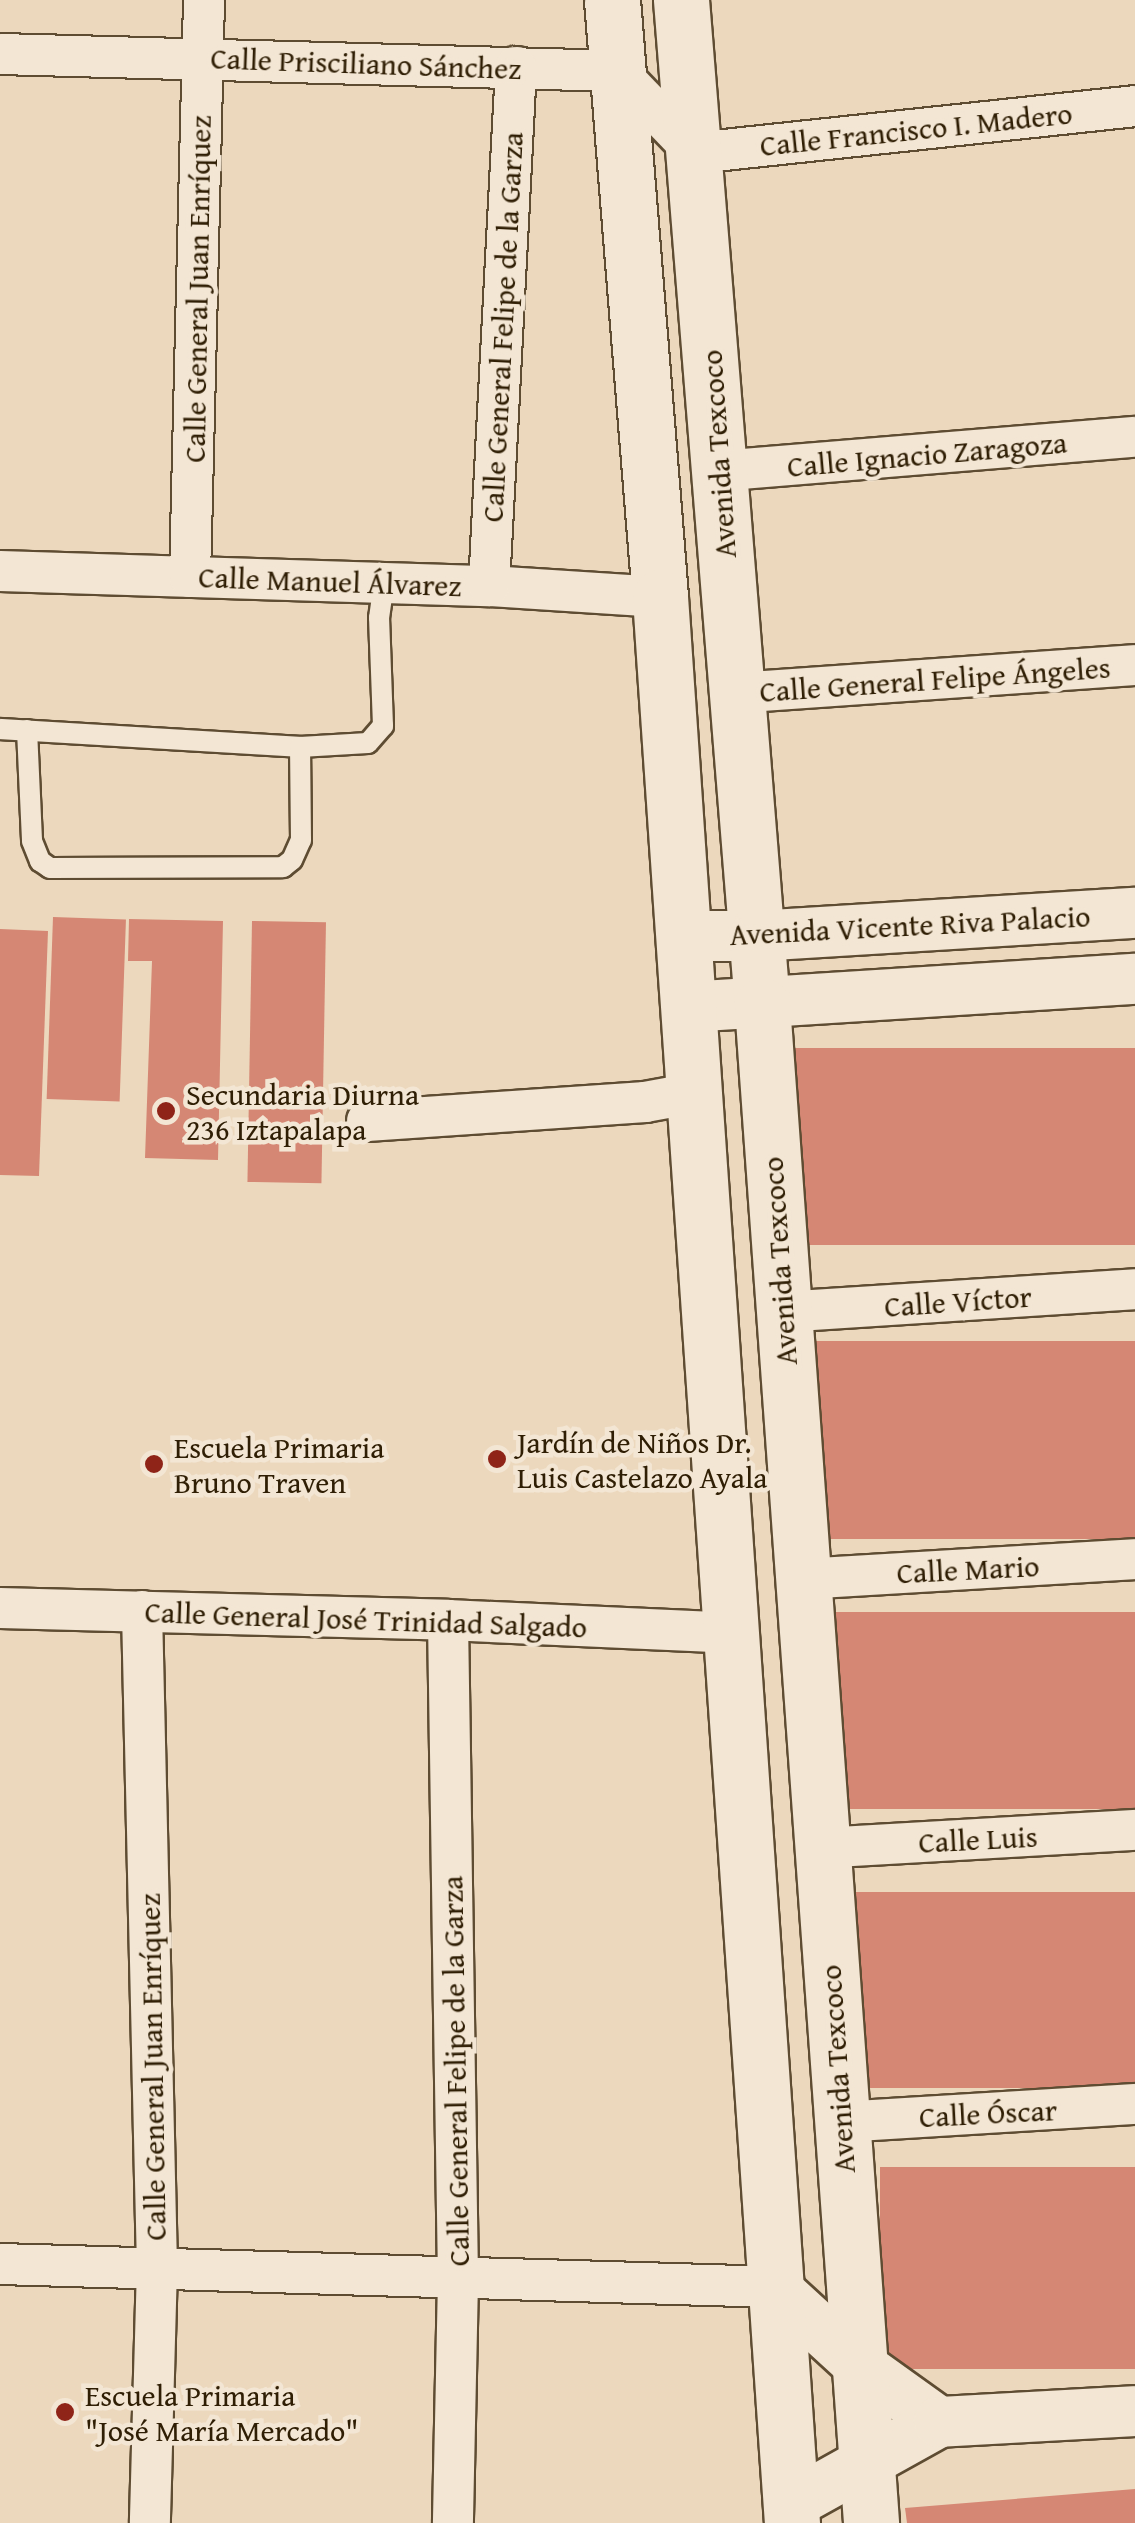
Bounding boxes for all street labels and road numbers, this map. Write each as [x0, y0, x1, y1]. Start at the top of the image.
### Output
street label: Calle Prisciliano Sánchez [210, 40, 522, 86]
street label: Calle Francisco I. Madero [758, 95, 1074, 163]
street label: Calle General Juan Enríquez [176, 115, 218, 463]
street label: Calle General Felipe de la Garza [474, 131, 530, 523]
street label: Avenida Texcoco [693, 349, 743, 559]
street label: Calle Ignacio Zaragoza [786, 424, 1068, 484]
street label: Calle Manuel Álvarez [198, 558, 462, 604]
street label: Calle General Felipe Ángeles [758, 649, 1112, 709]
street label: Avenida Vicente Riva Palacio [729, 898, 1091, 952]
street label: Avenida Texcoco [754, 1156, 804, 1366]
street label: Calle Víctor [883, 1278, 1033, 1324]
street label: Calle Mario [896, 1547, 1040, 1591]
street label: Calle General José Trinidad Salgado [144, 1593, 588, 1645]
street label: Calle Luis [918, 1818, 1038, 1860]
street label: Calle General Felipe de la Garza [434, 1875, 476, 2267]
street label: Calle General Juan Enríquez [131, 1893, 173, 2241]
street label: Avenida Texcoco [812, 1964, 862, 2174]
street label: Calle Óscar [918, 2091, 1058, 2135]

